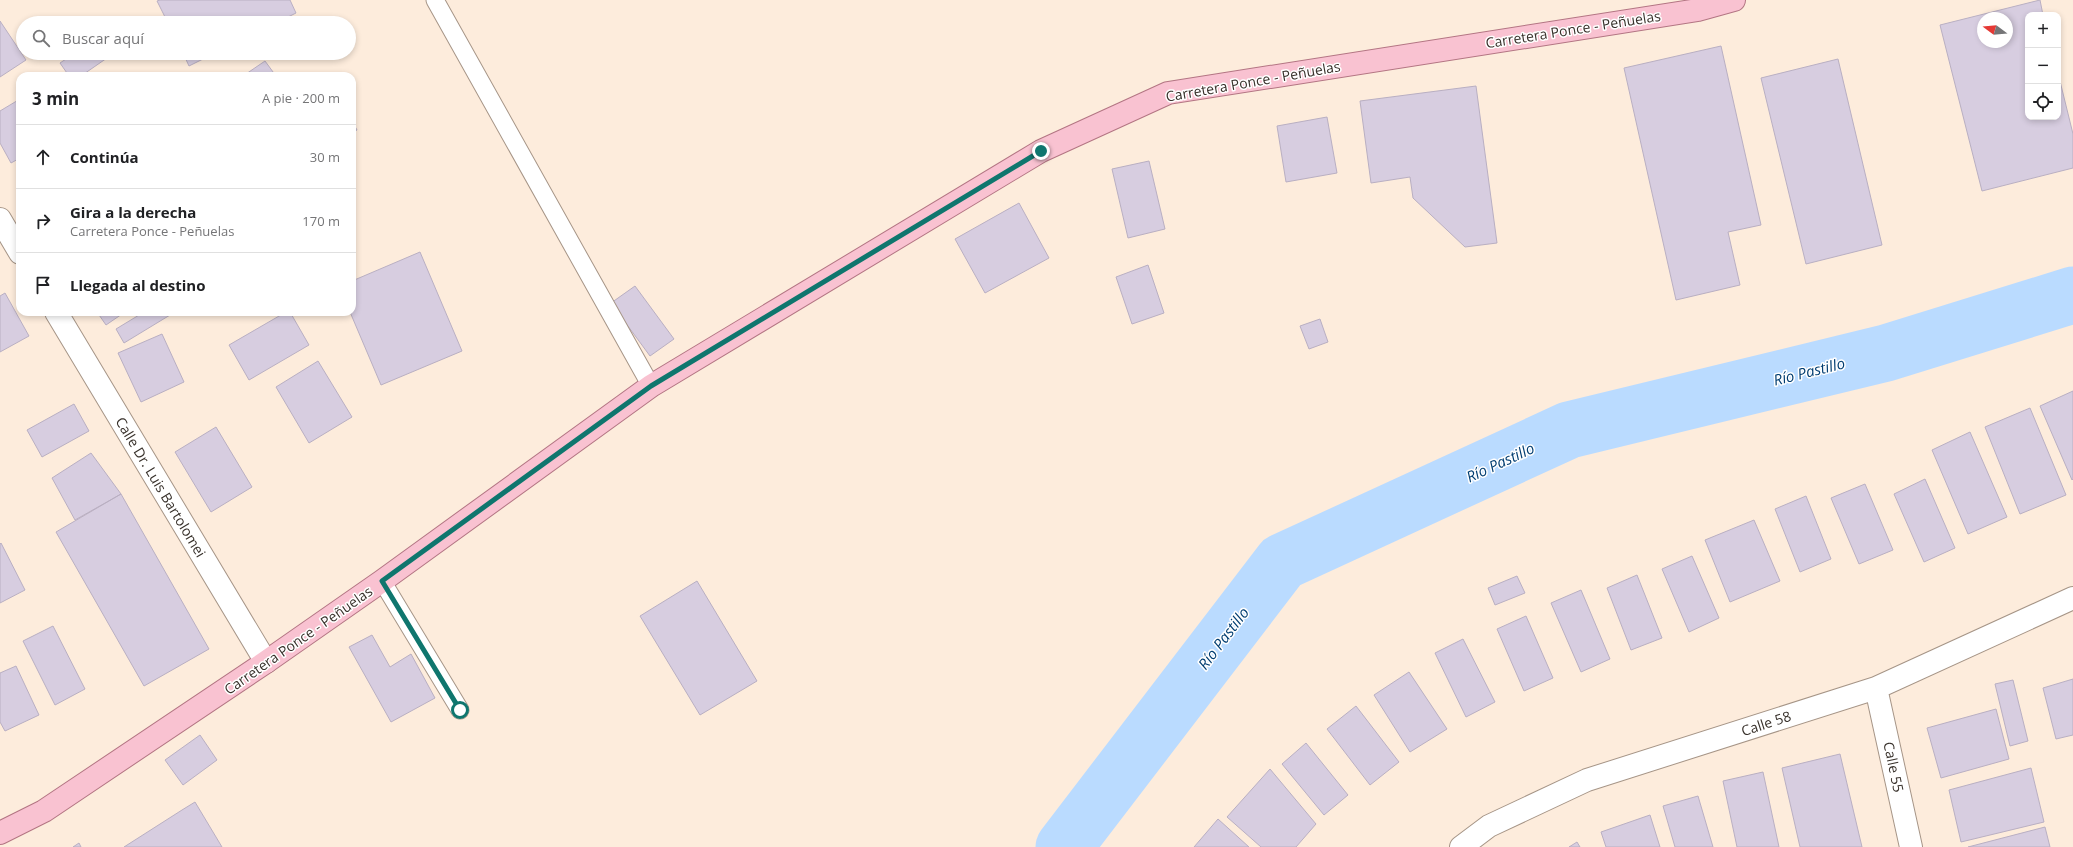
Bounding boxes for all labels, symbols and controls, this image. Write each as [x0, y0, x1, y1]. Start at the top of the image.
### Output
street label: Carretera Ponce - Peñuelas [1484, 6, 1662, 52]
north arrow [1977, 12, 2013, 48]
map controls [2025, 12, 2061, 120]
button: + [2025, 12, 2061, 48]
search box [16, 16, 356, 60]
icon: search [30, 27, 52, 49]
text: Buscar aquí [62, 28, 144, 48]
button: − [2025, 48, 2061, 84]
street label: Carretera Ponce - Peñuelas [1164, 56, 1342, 106]
button: locate [2025, 84, 2061, 120]
text: 3 min [32, 87, 79, 110]
text: A pie · 200 m [262, 89, 340, 107]
route end [1032, 142, 1050, 160]
icon: ahead [32, 146, 54, 168]
text: Continúa [70, 147, 139, 167]
text: 30 m [310, 148, 340, 166]
text: Gira a la derecha [70, 202, 196, 222]
icon: right [32, 210, 54, 232]
text: 170 m [302, 212, 340, 230]
text: Carretera Ponce - Peñuelas [70, 222, 234, 240]
icon: arrive [32, 274, 54, 296]
text: Llegada al destino [70, 275, 205, 295]
water label: Río Pastillo [1771, 352, 1847, 390]
street label: Calle Dr. Luis Bartolomei [112, 413, 210, 561]
water label: Río Pastillo [1463, 438, 1537, 486]
street label: Carretera Ponce - Peñuelas [220, 581, 376, 699]
water label: Río Pastillo [1193, 603, 1253, 673]
route start [451, 701, 469, 719]
street label: Calle 58 [1739, 706, 1793, 740]
street label: Calle 55 [1879, 740, 1909, 794]

